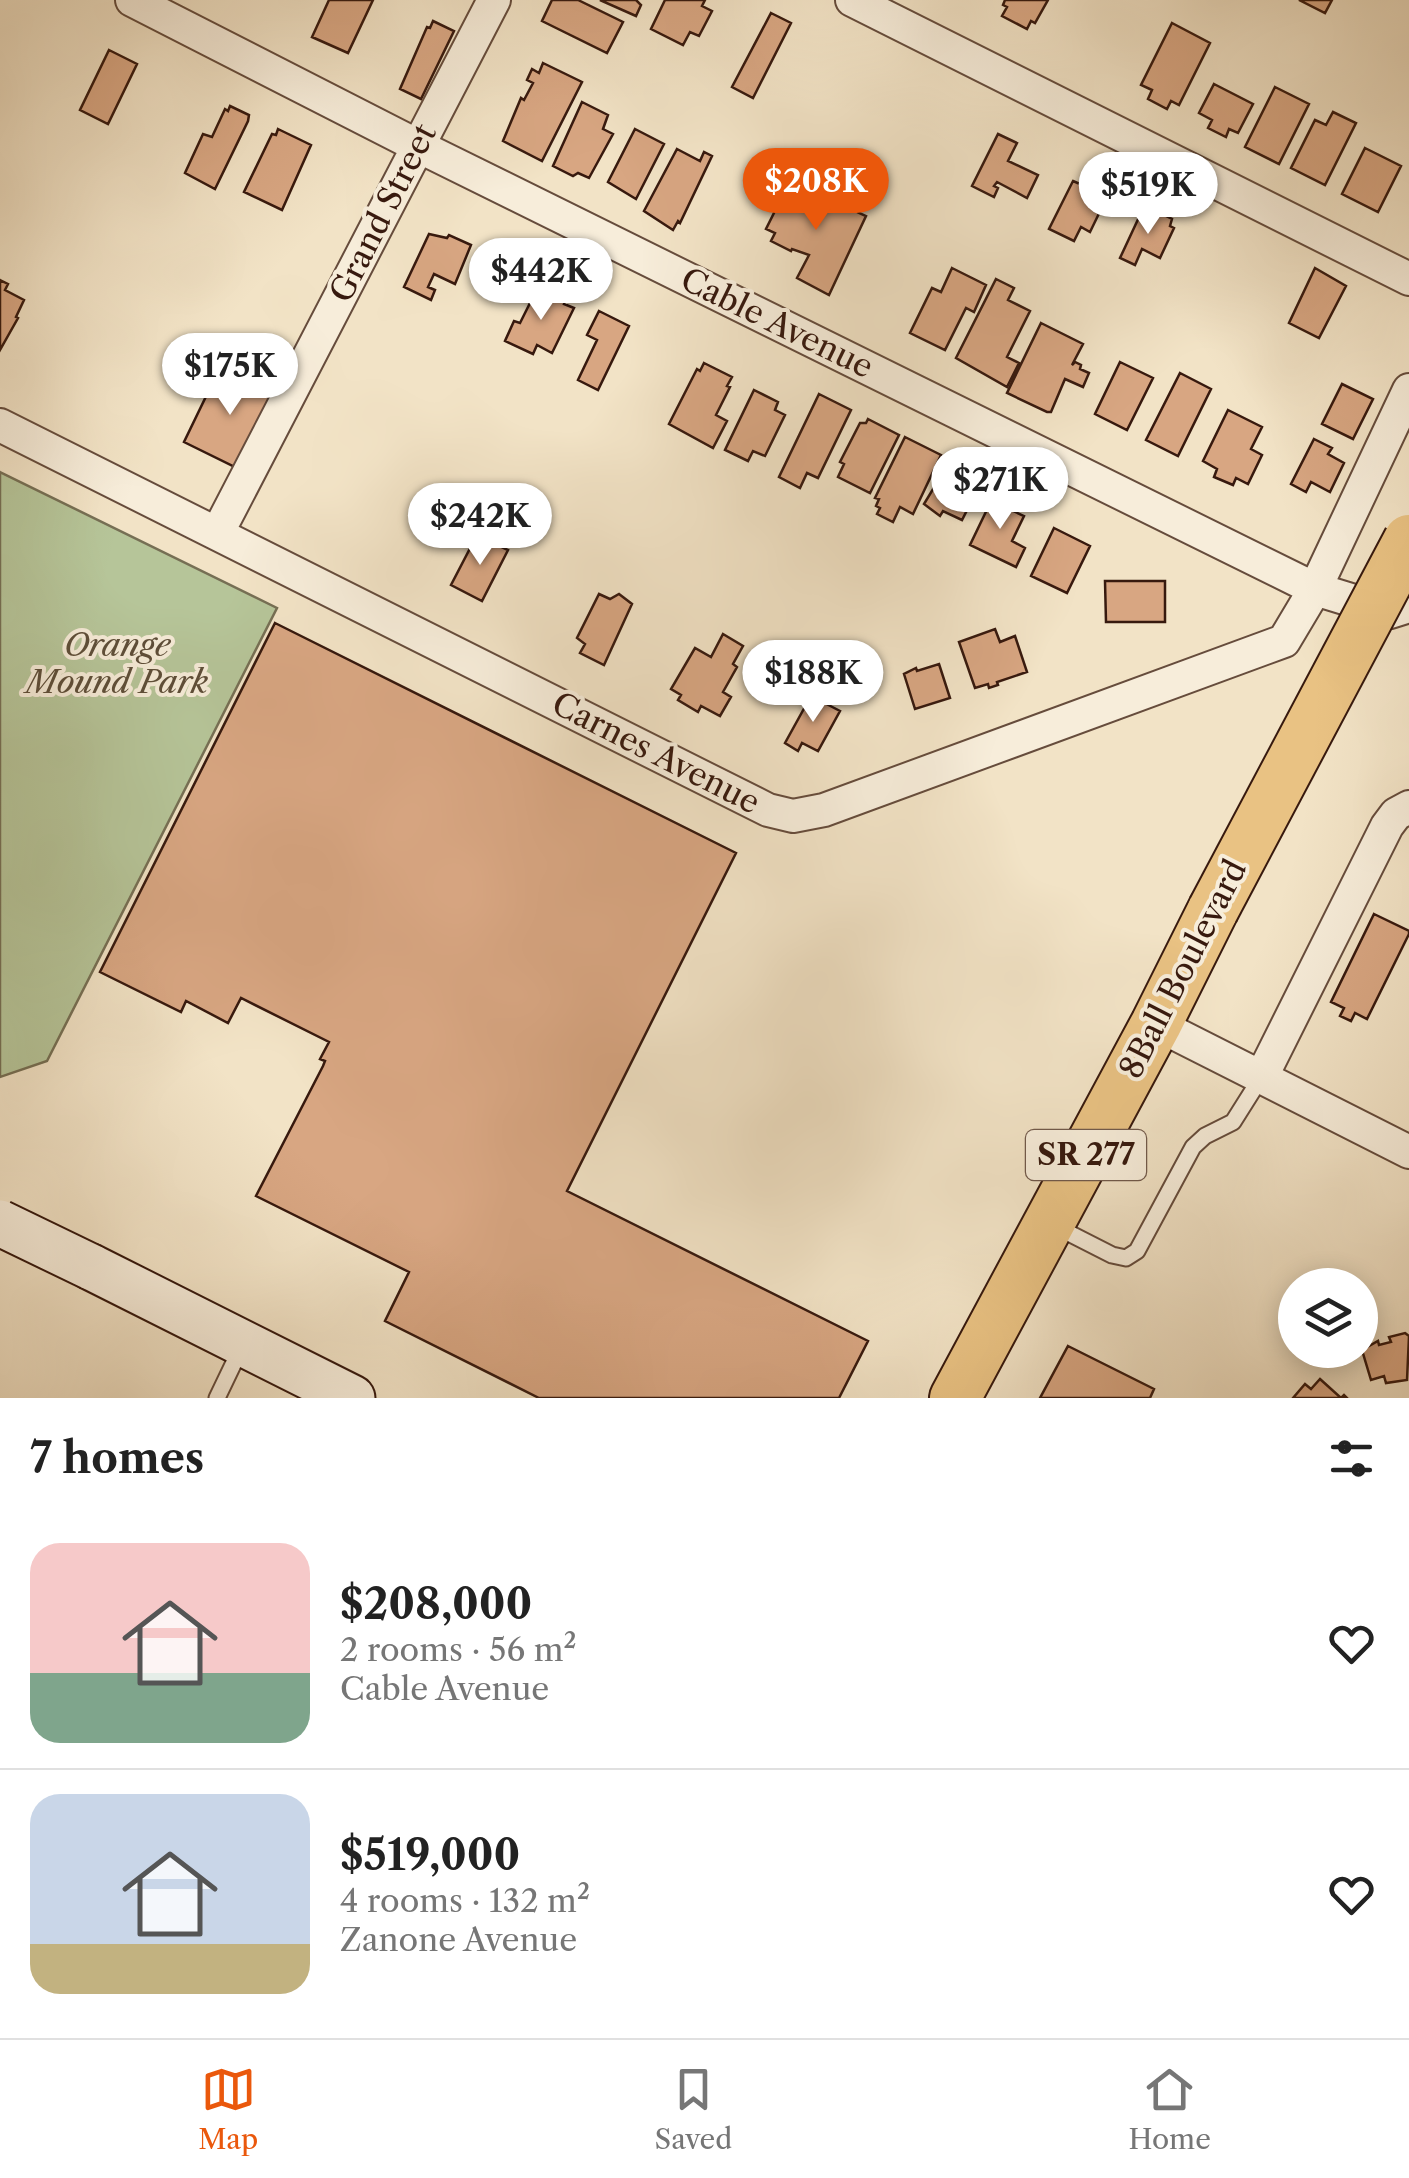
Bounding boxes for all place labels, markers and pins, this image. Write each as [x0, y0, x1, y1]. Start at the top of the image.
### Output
pin: $208K [746, 148, 886, 233]
pin: $519K [1078, 152, 1218, 237]
pin: $442K [471, 238, 611, 323]
pin: $175K [160, 333, 300, 418]
pin: $271K [930, 447, 1070, 532]
pin: $242K [410, 483, 550, 568]
pin: $188K [743, 640, 883, 725]

